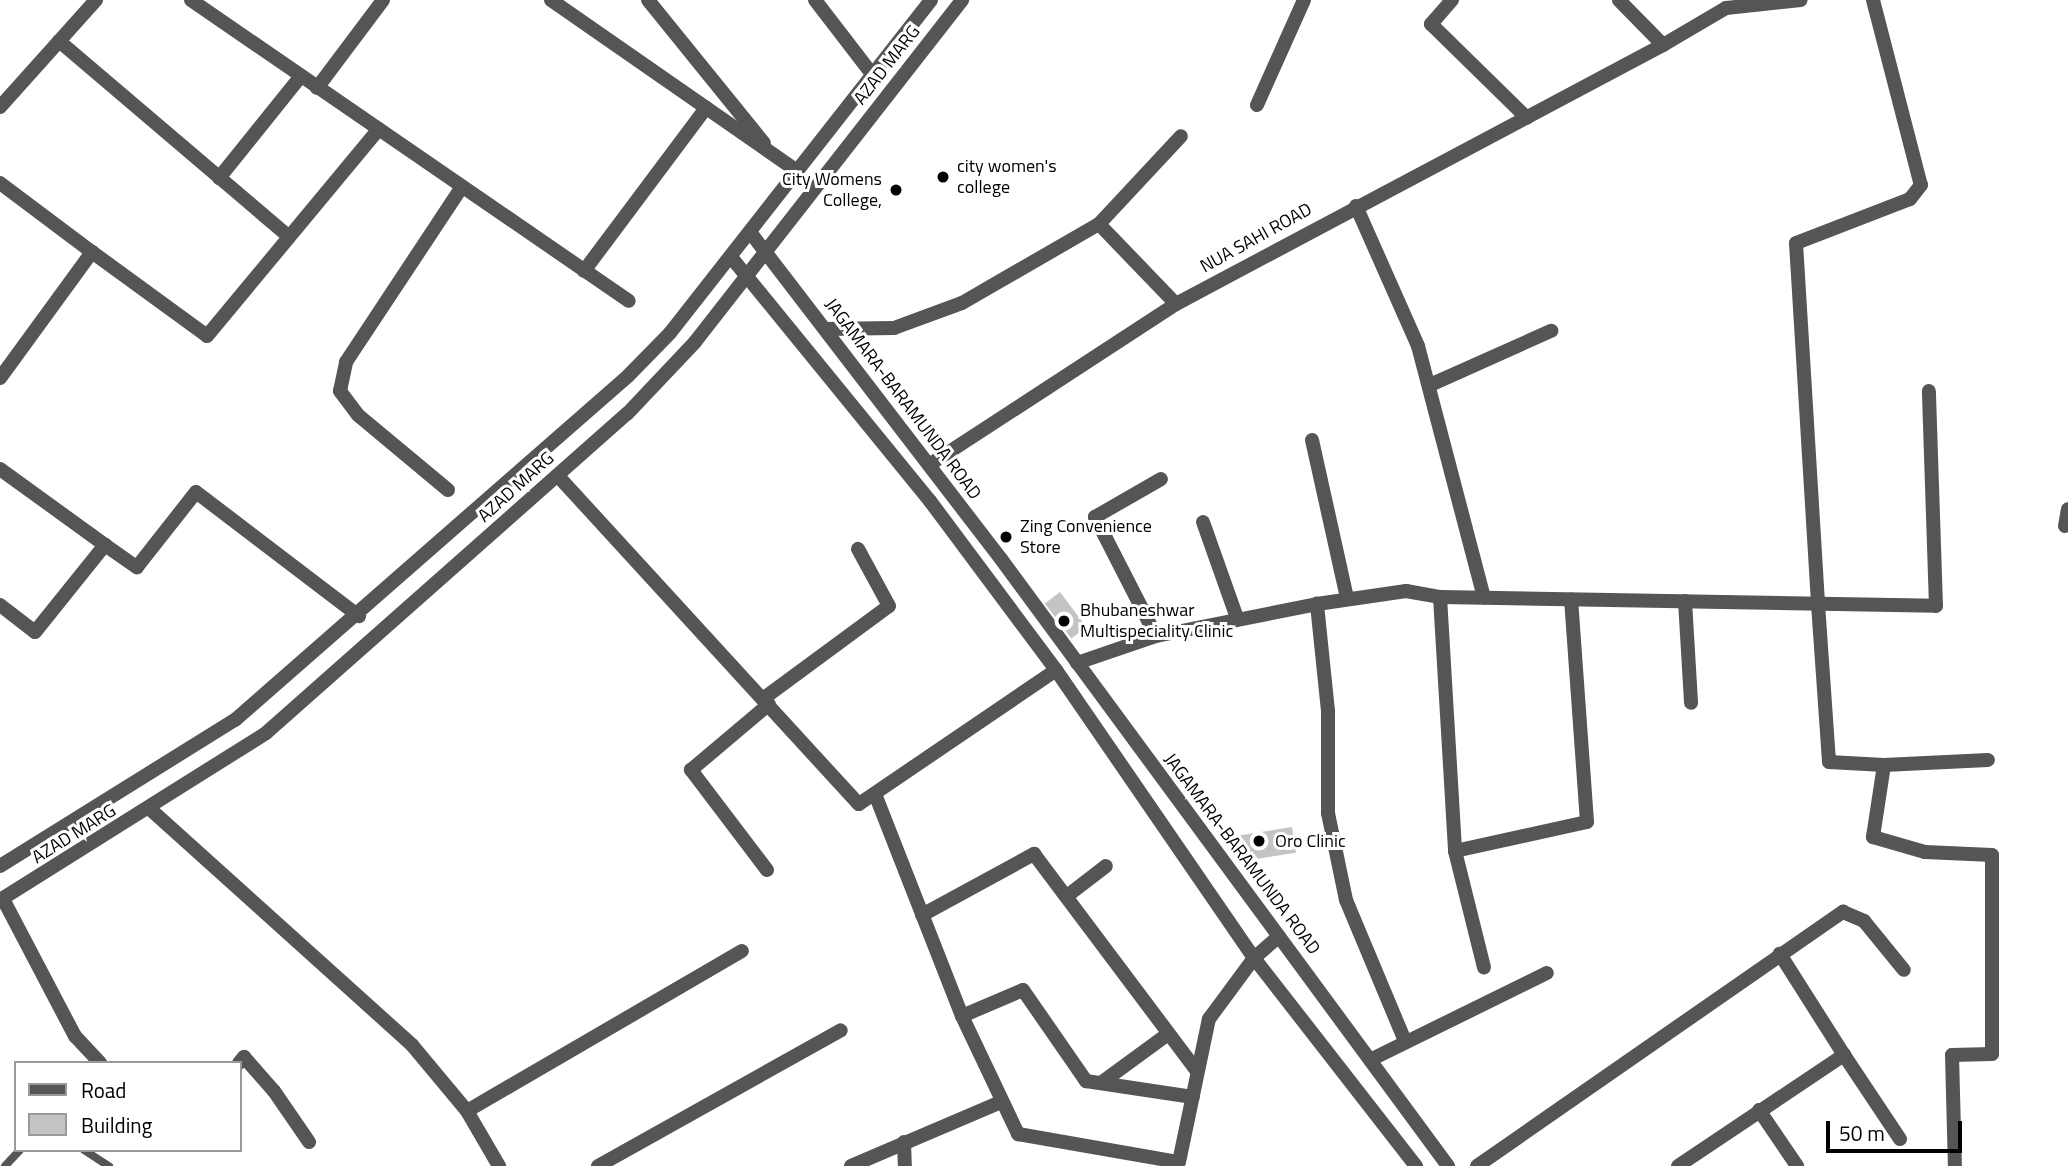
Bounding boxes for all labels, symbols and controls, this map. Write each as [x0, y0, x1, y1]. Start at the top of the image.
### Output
street label: AZAD MARG [849, 21, 925, 109]
place label: city women's college [957, 156, 1057, 198]
place label: City Womens College, [782, 169, 882, 212]
marker: city women's college [935, 169, 951, 185]
marker: City Womens College, [888, 182, 904, 198]
street label: NUA SAHI ROAD [1196, 198, 1316, 278]
street label: JAGAMARA-BARAMUNDA ROAD [820, 294, 986, 504]
street label: AZAD MARG [474, 447, 558, 527]
place label: Zing Convenience Store [1020, 516, 1152, 558]
marker: Zing Convenience Store [998, 529, 1014, 545]
place label: Bhubaneshwar Multispeciality Clinic [1080, 600, 1233, 642]
marker: Bhubaneshwar Multispeciality Clinic [1054, 611, 1074, 631]
street label: JAGAMARA-BARAMUNDA ROAD [1159, 749, 1325, 959]
street label: AZAD MARG [28, 800, 120, 868]
place label: Oro Clinic [1275, 830, 1346, 852]
marker: Oro Clinic [1249, 831, 1269, 851]
legend [14, 1061, 242, 1152]
text: Road [81, 1074, 126, 1106]
scale bar [1830, 1106, 1966, 1150]
text: Building [81, 1109, 152, 1141]
text: 50 m [1839, 1117, 1885, 1149]

